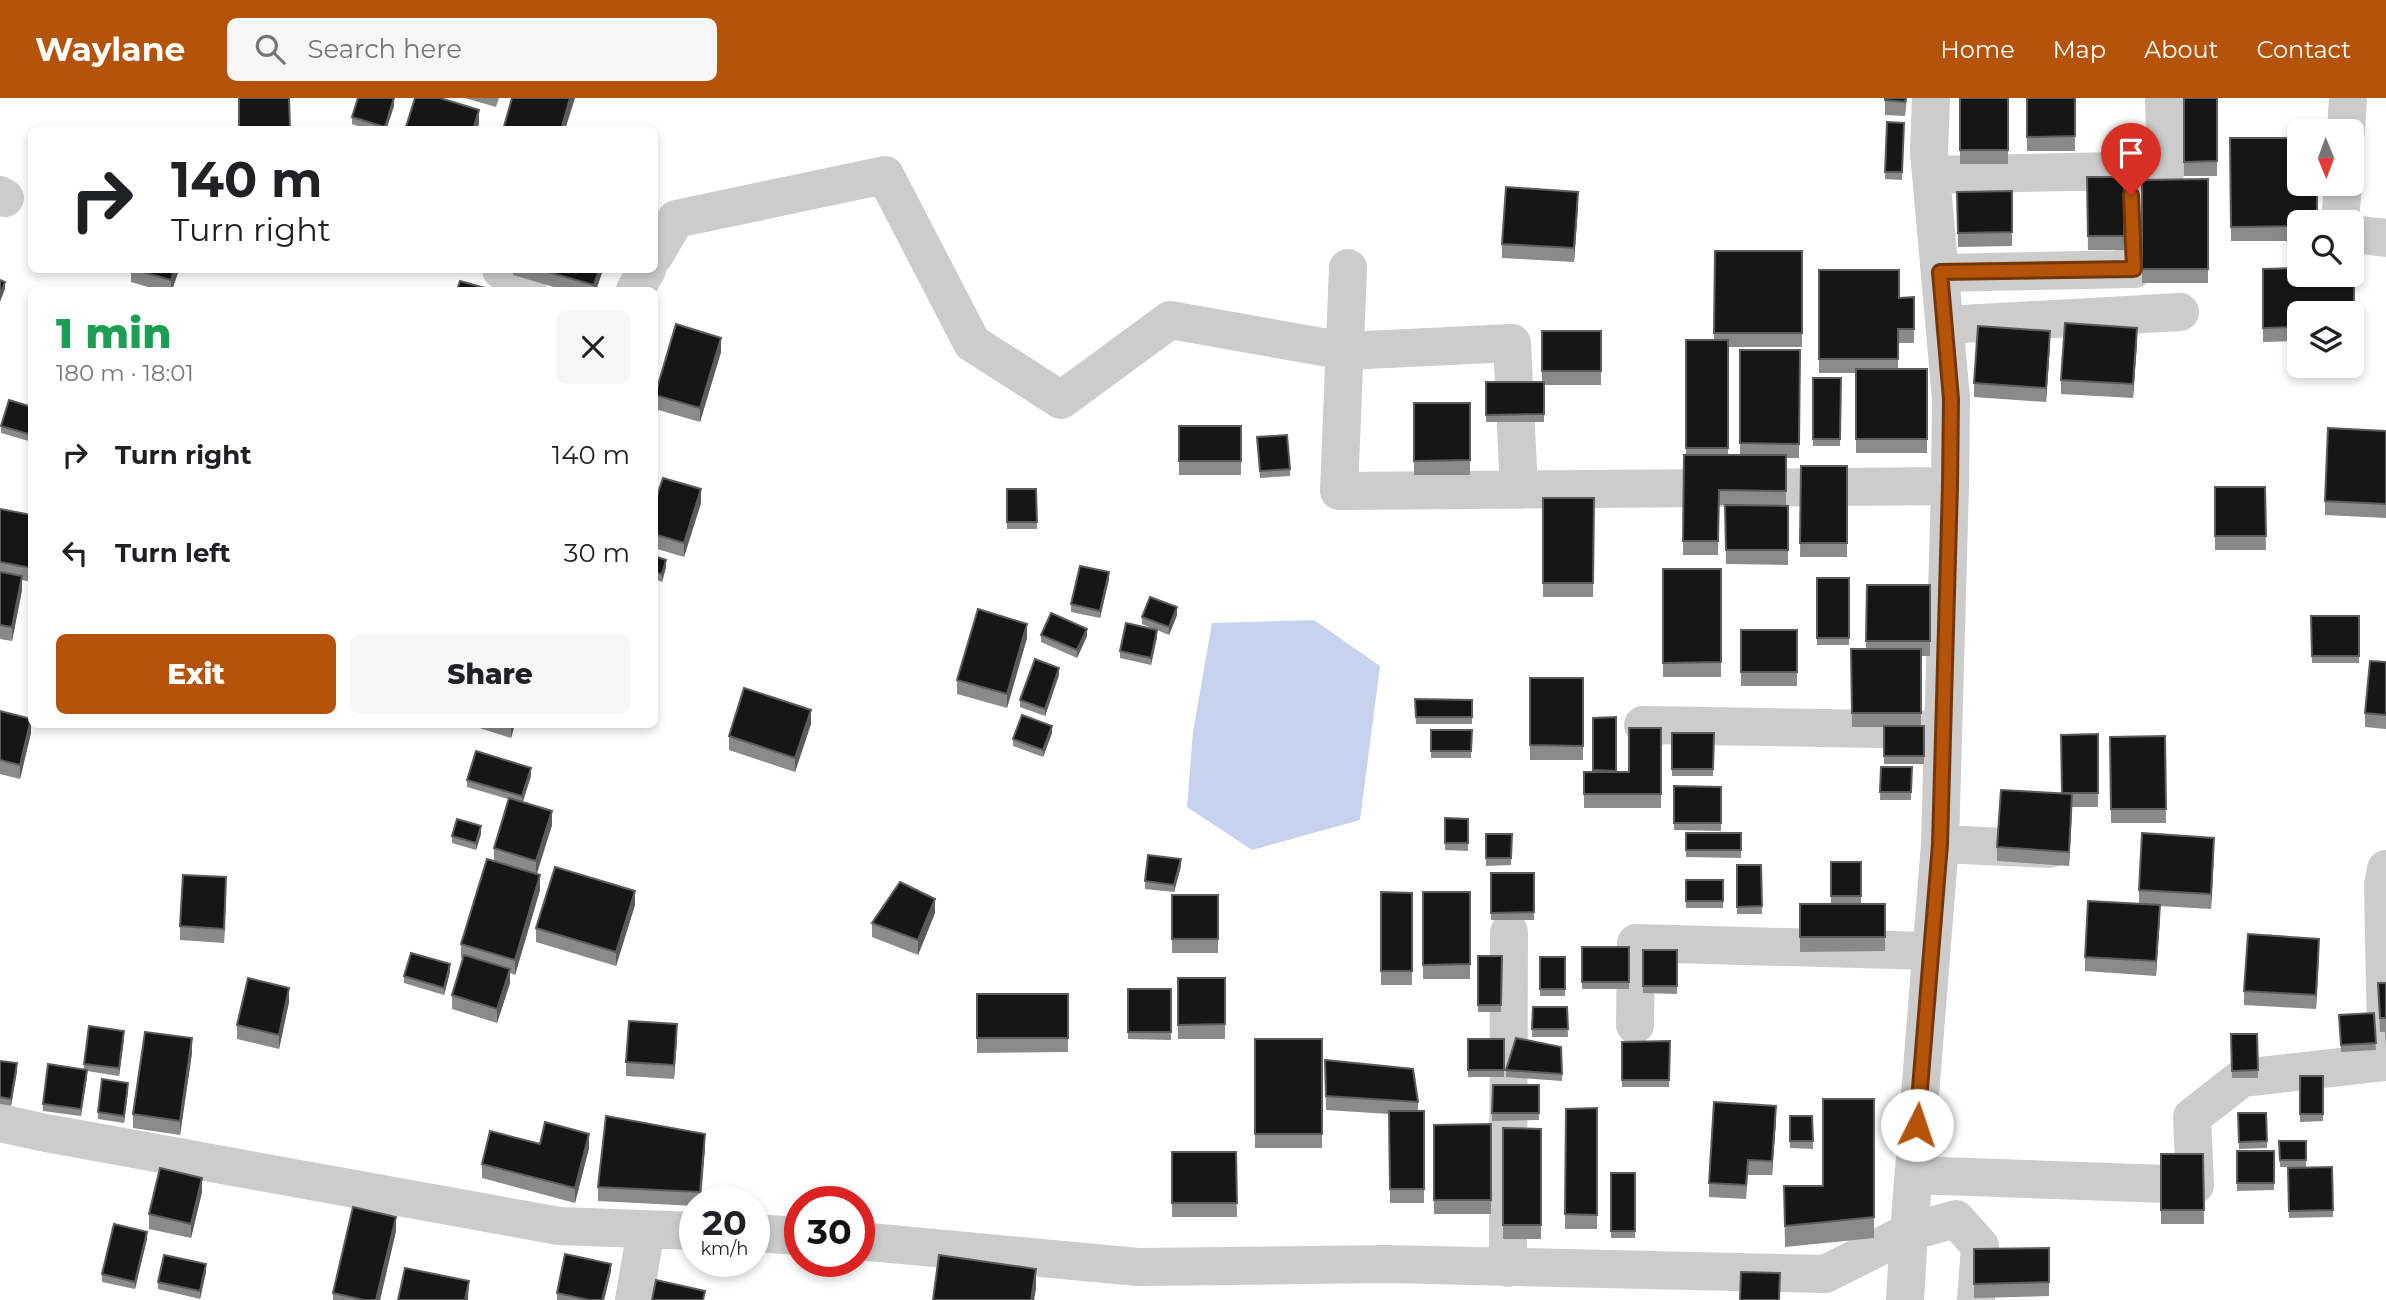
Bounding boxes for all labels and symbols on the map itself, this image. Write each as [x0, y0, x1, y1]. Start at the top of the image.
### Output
north arrow [2287, 119, 2364, 196]
pin [2101, 123, 2161, 195]
position arrow [1880, 1088, 1954, 1162]
speed limit sign: 30 [784, 1186, 875, 1277]

